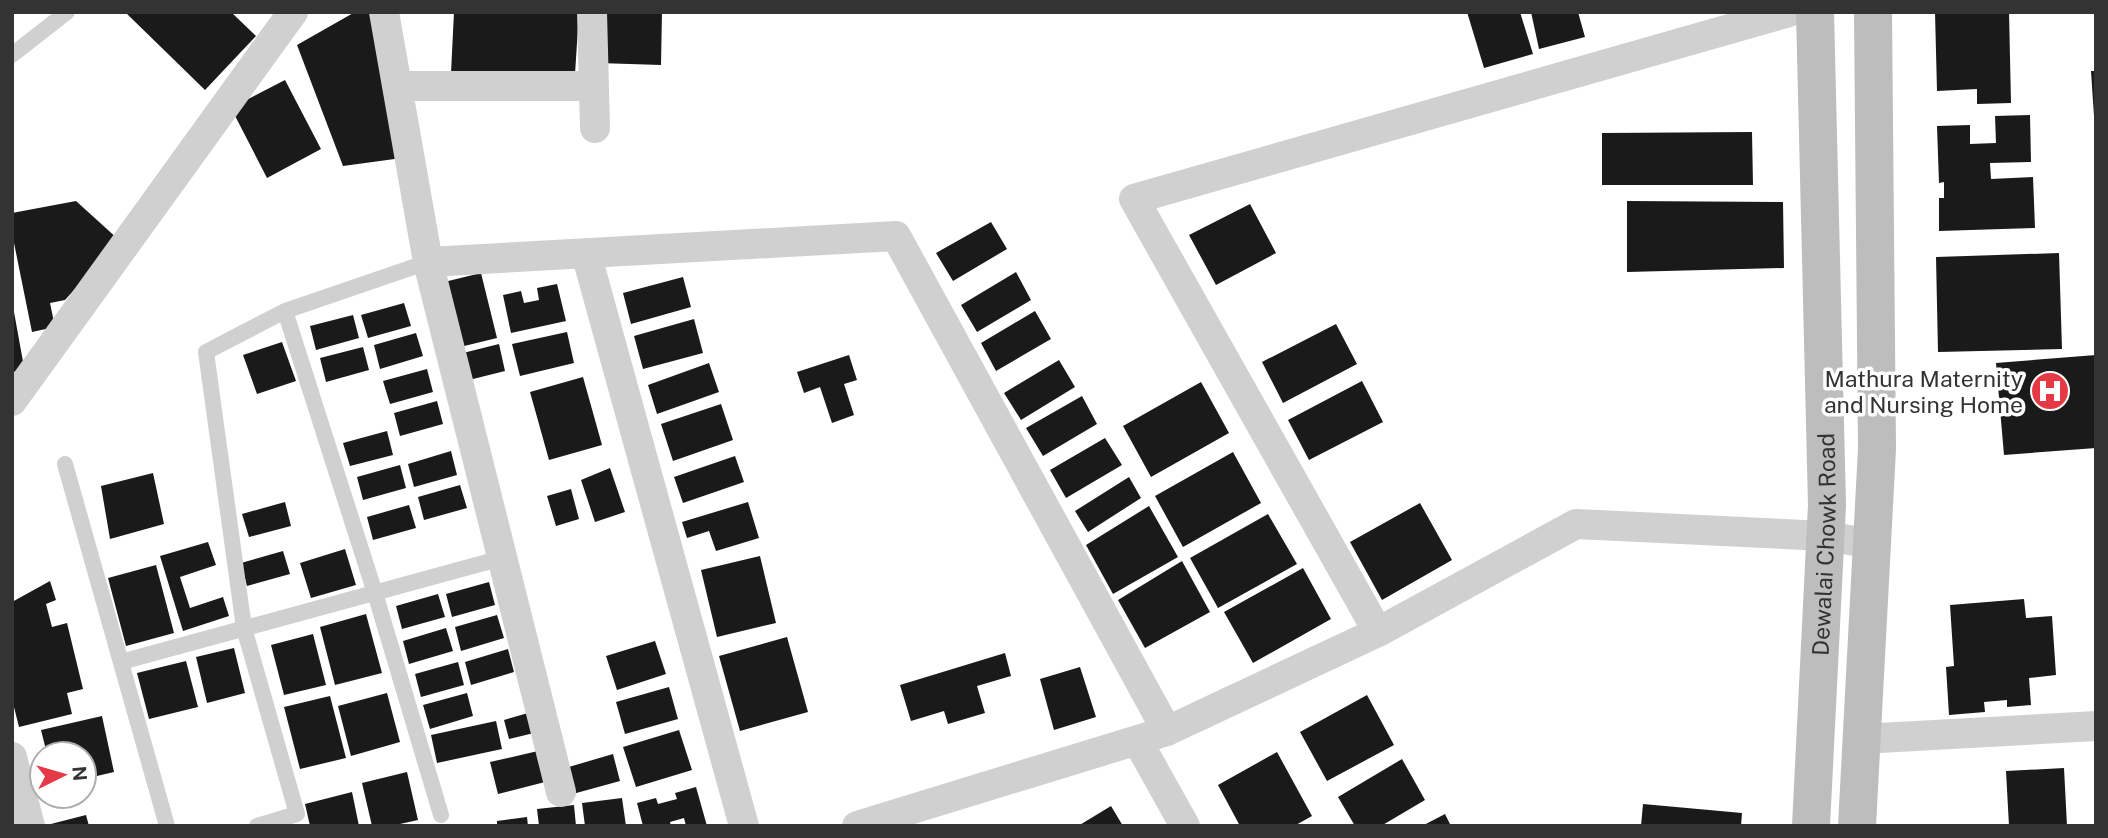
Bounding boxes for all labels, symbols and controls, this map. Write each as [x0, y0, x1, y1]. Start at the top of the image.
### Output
place label: Mathura Maternity and Nursing Home [1824, 365, 2023, 418]
hospital icon: Mathura Maternity and Nursing Home [2029, 370, 2071, 412]
street label: Dewalai Chowk Road [1806, 433, 1841, 656]
north arrow [28, 740, 98, 810]
text: N [68, 765, 92, 782]

